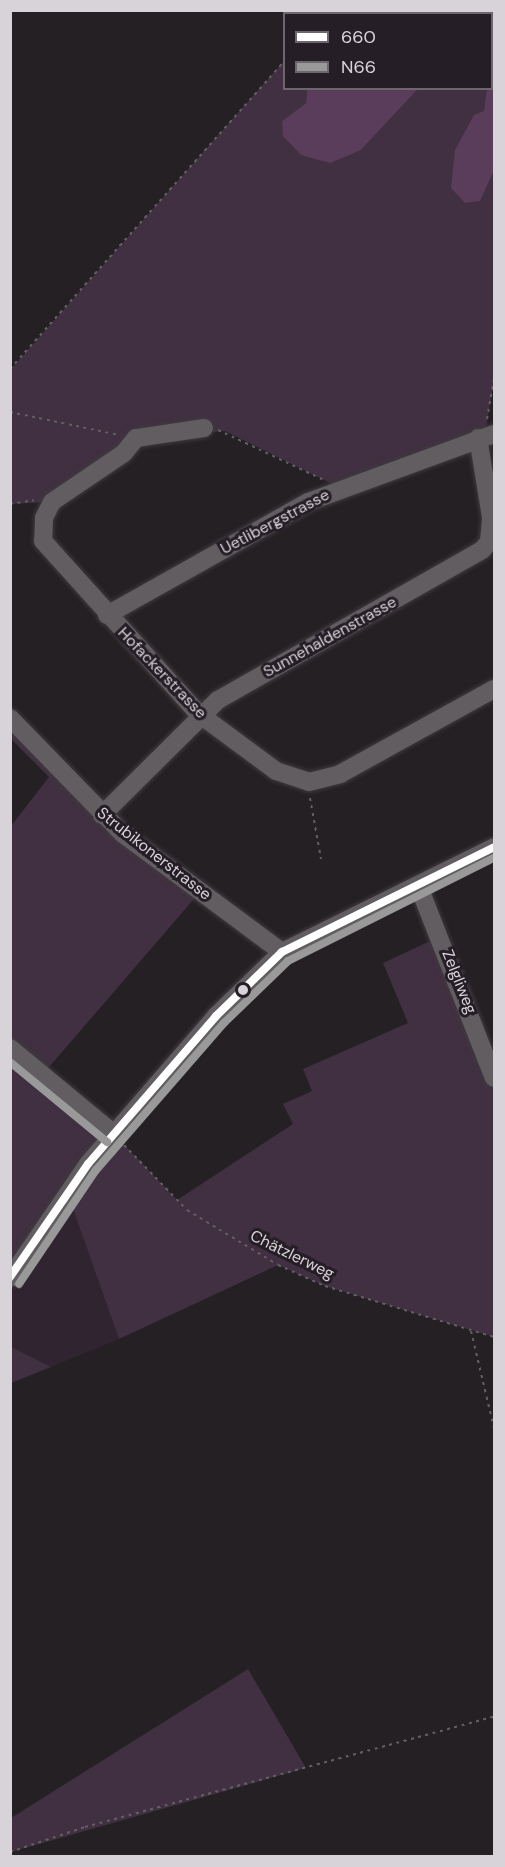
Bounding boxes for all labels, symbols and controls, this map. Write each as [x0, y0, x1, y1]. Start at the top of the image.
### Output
legend [283, 12, 493, 90]
text: 660 [341, 25, 376, 49]
text: N66 [341, 55, 376, 79]
street label: Uetlibergstrasse [217, 485, 333, 559]
street label: Sunnehaldenstrasse [260, 592, 400, 682]
street label: Hofackerstrasse [114, 623, 210, 723]
street label: Strubikonerstrasse [93, 804, 215, 904]
street label: Zelgliweg [437, 947, 481, 1017]
unlabelled marker [237, 984, 249, 996]
street label: Chätzlerweg [247, 1226, 337, 1284]

